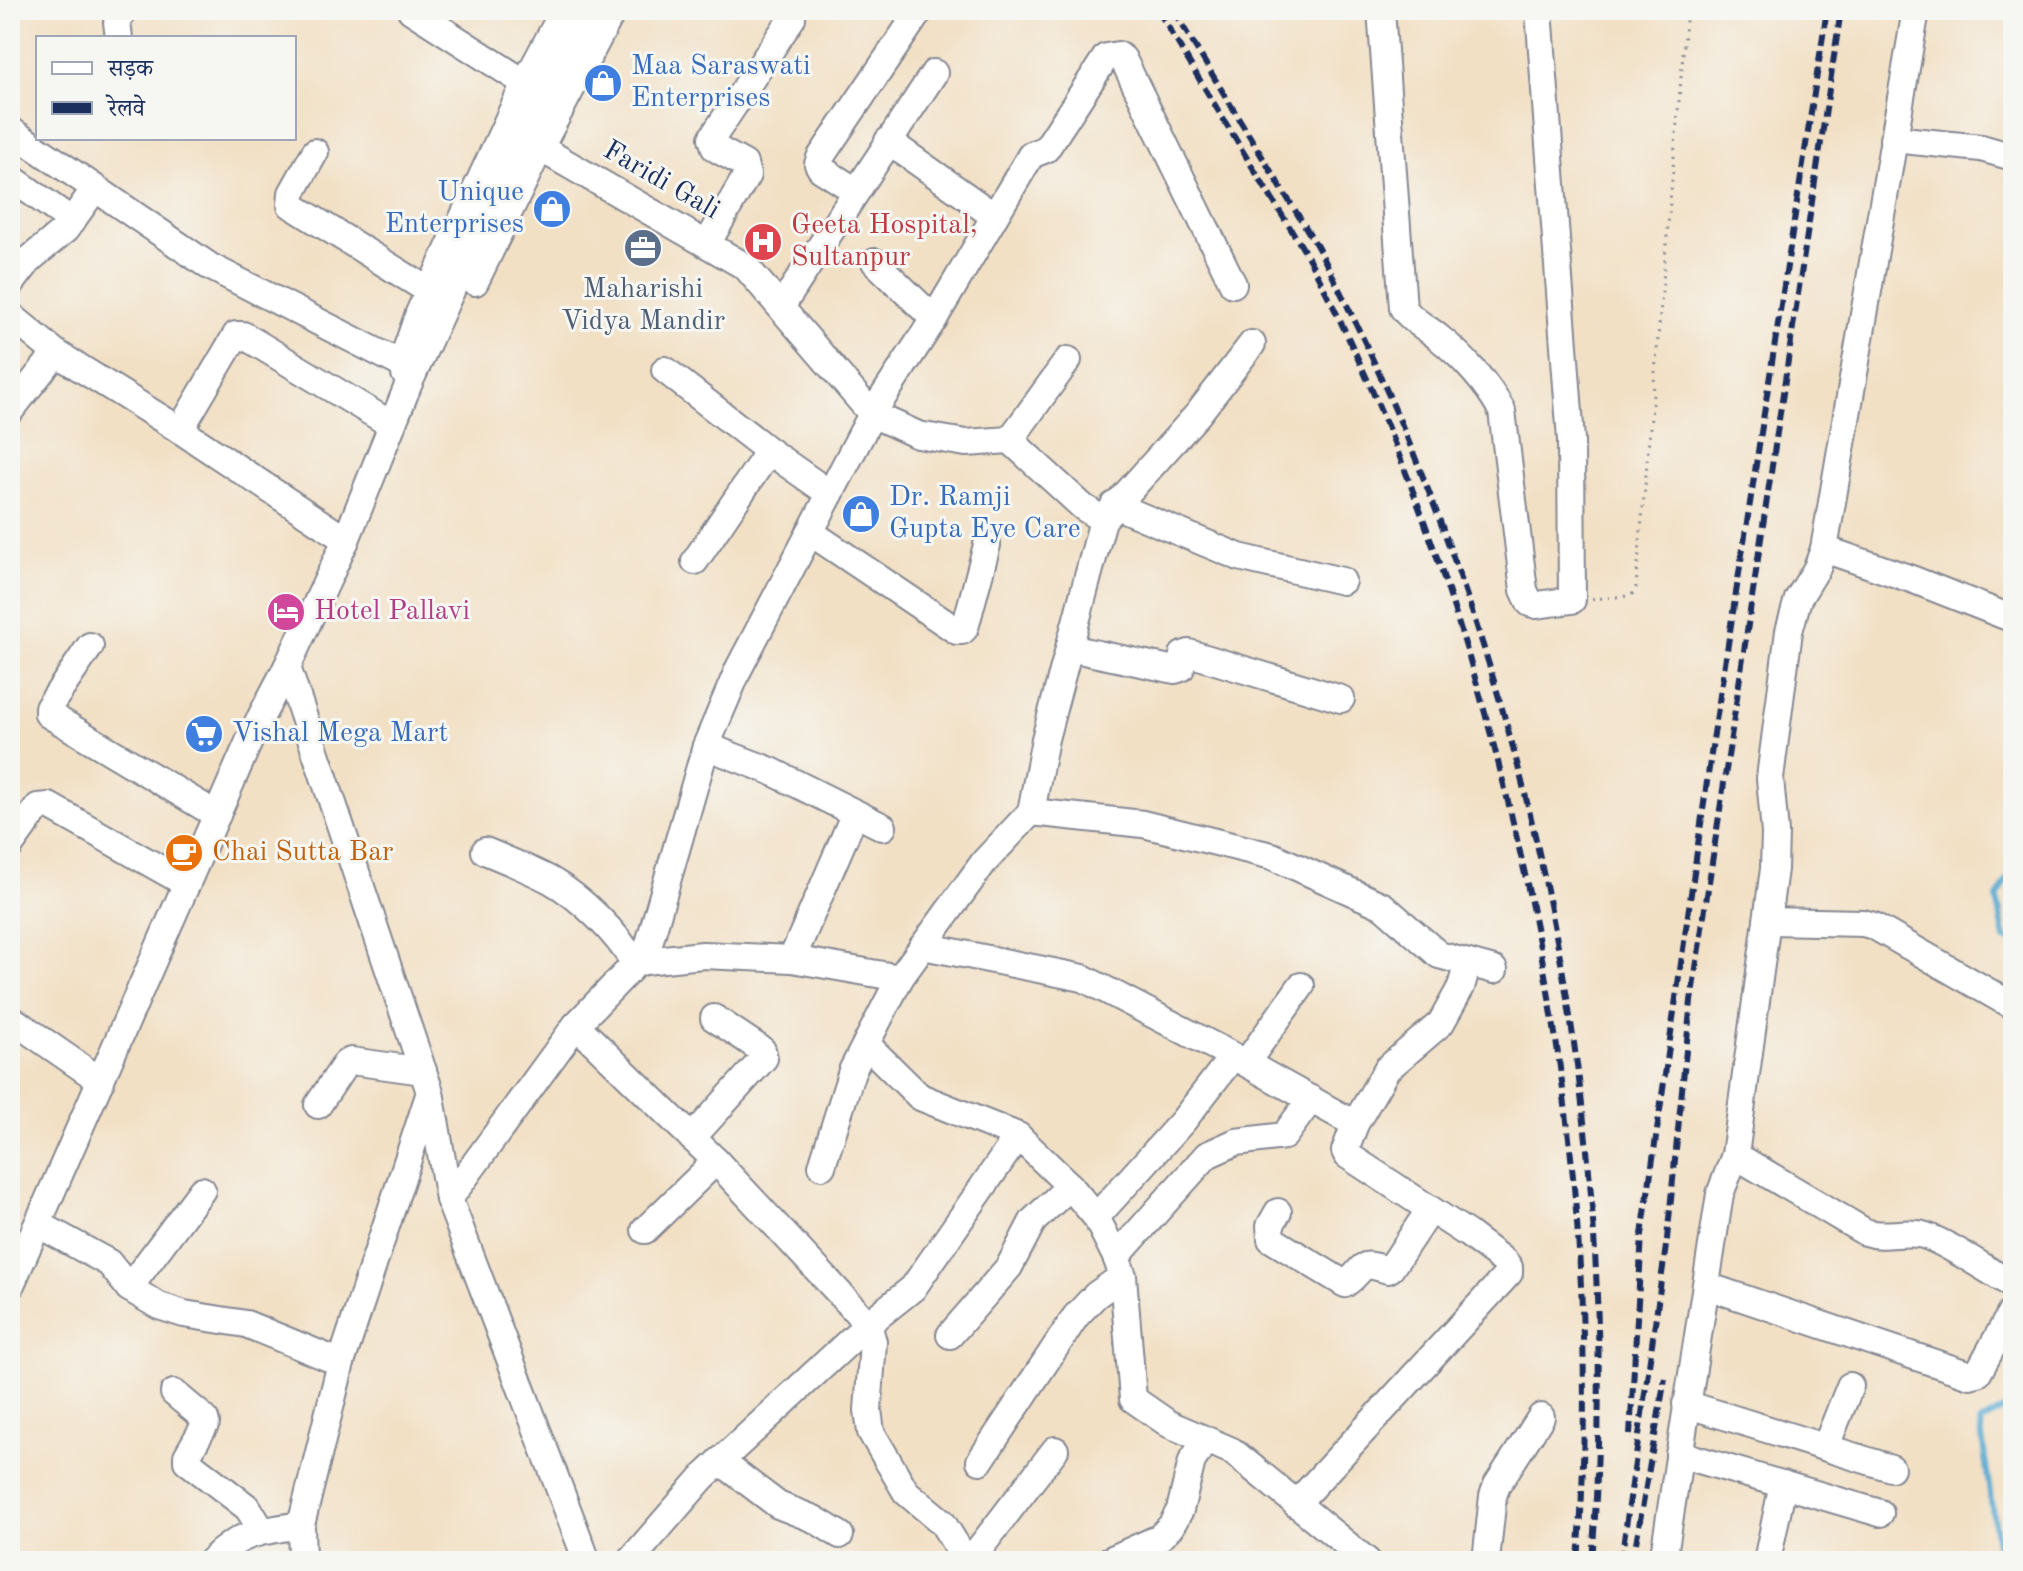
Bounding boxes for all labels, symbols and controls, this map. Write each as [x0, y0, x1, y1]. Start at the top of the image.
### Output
legend [36, 36, 296, 140]
place label: Maa Saraswati Enterprises [631, 53, 811, 113]
text: सड़क [107, 58, 155, 82]
shop icon: Maa Saraswati Enterprises [582, 62, 624, 104]
text: रेलवे [105, 94, 147, 122]
street label: Faridi Gali [598, 137, 724, 225]
place label: Unique Enterprises [385, 179, 524, 239]
shop icon: Unique Enterprises [531, 188, 573, 230]
place label: Geeta Hospital, Sultanpur [791, 212, 978, 272]
hospital icon: Geeta Hospital, Sultanpur [742, 221, 784, 263]
office icon: Maharishi Vidya Mandir [622, 227, 664, 269]
place label: Maharishi Vidya Mandir [561, 276, 725, 336]
place label: Dr. Ramji Gupta Eye Care [889, 484, 1081, 544]
shop icon: Dr. Ramji Gupta Eye Care [840, 493, 882, 535]
hotel icon: Hotel Pallavi [265, 591, 307, 633]
place label: Hotel Pallavi [314, 598, 470, 626]
supermarket icon: Vishal Mega Mart [183, 713, 225, 755]
place label: Vishal Mega Mart [232, 720, 448, 748]
cafe icon: Chai Sutta Bar [163, 832, 205, 874]
place label: Chai Sutta Bar [212, 839, 393, 867]

